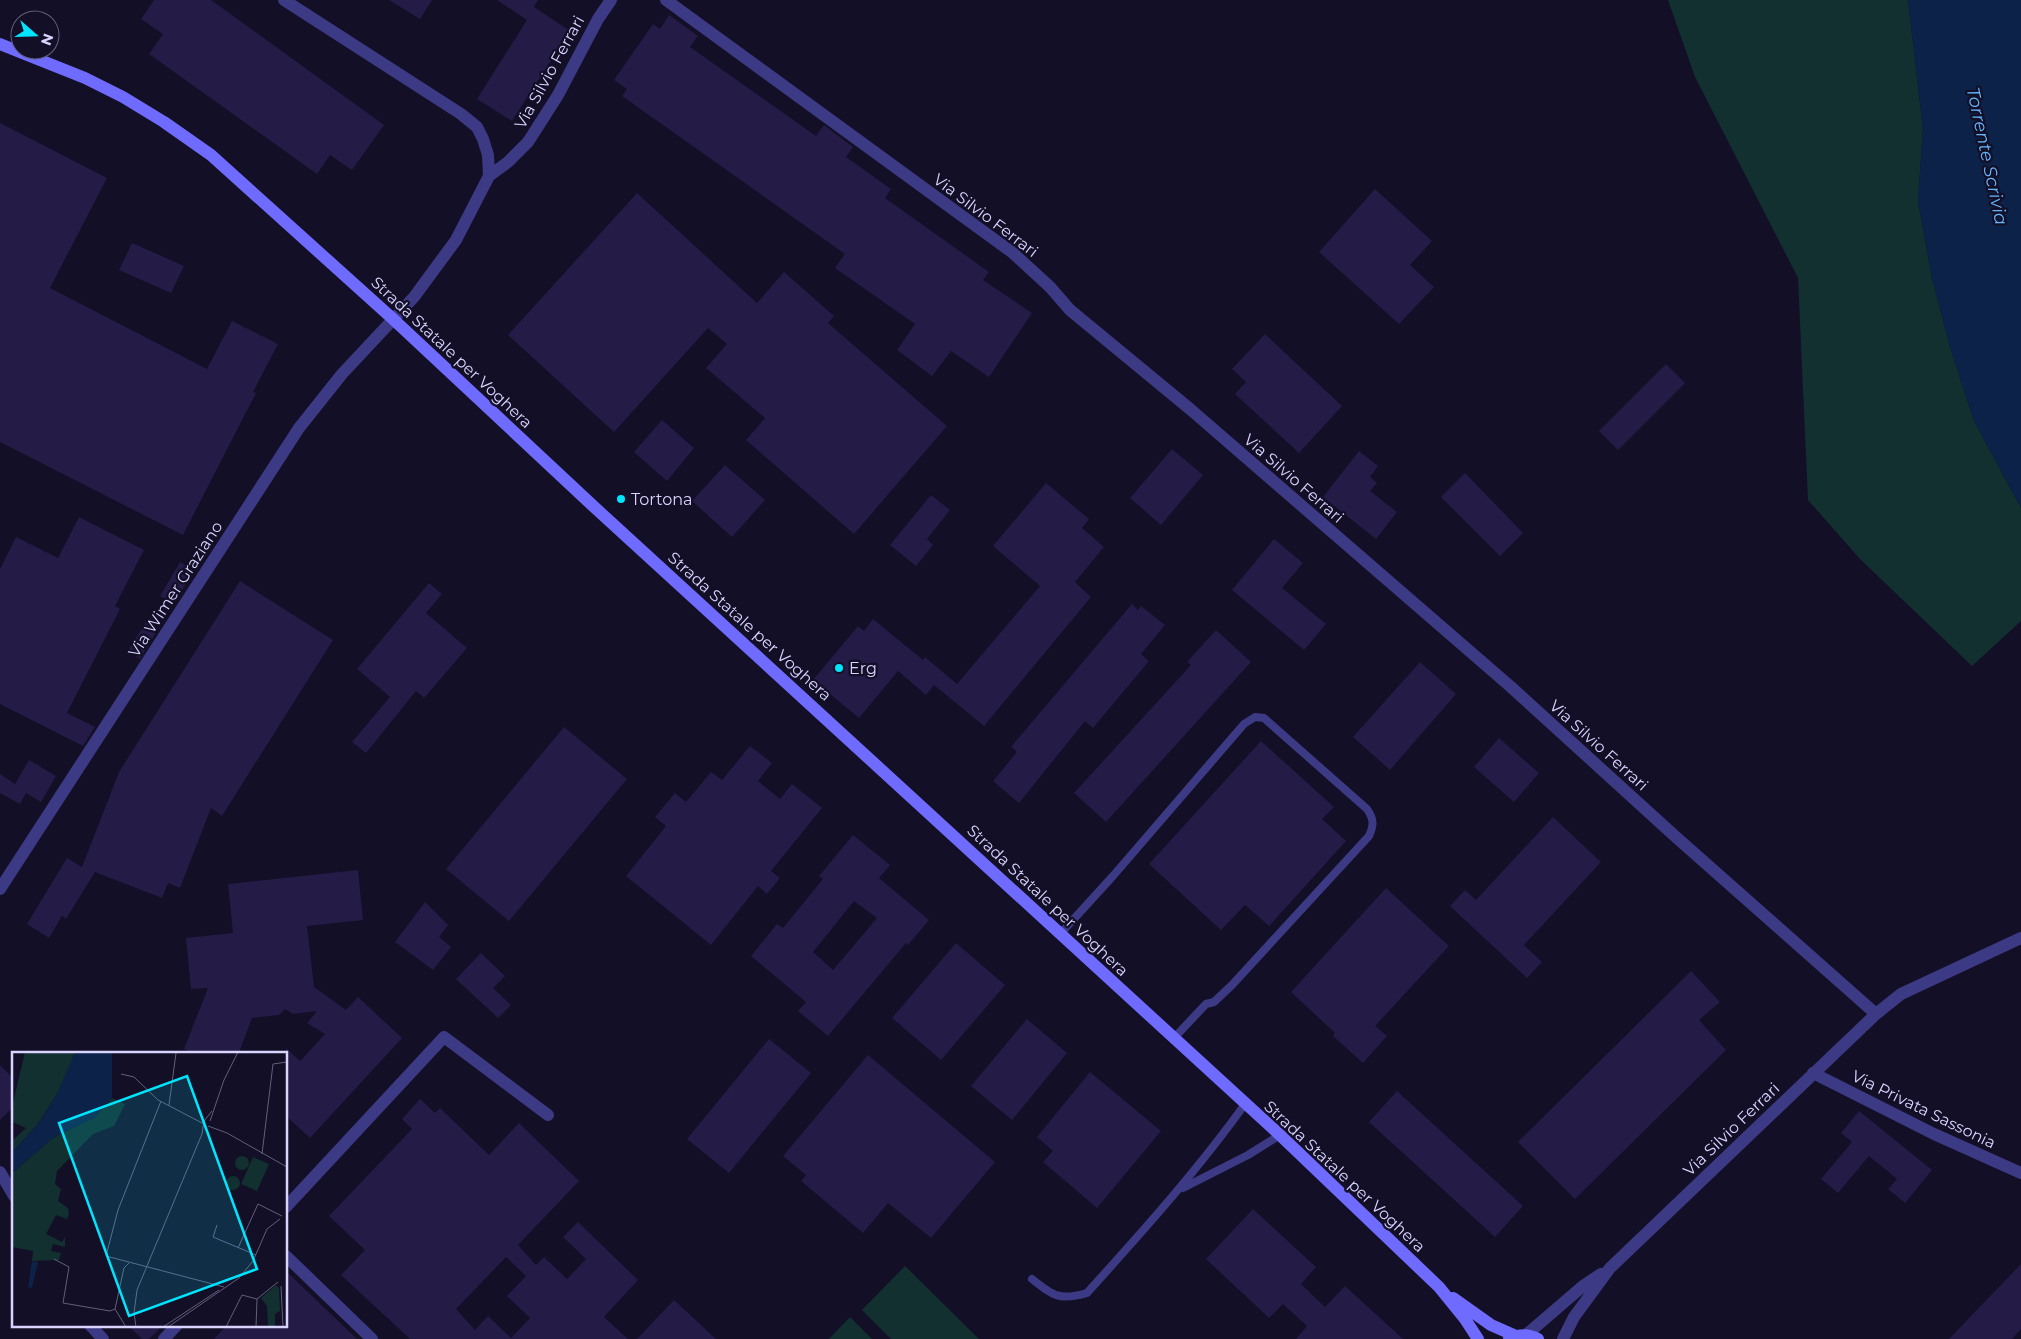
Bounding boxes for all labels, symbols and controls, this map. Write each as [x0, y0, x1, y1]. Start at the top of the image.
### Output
north arrow [10, 10, 60, 60]
street label: Via Silvio Ferrari [511, 13, 588, 132]
text: N [37, 31, 58, 48]
water label: Torrente Scrivia [1962, 85, 2012, 227]
street label: Via Silvio Ferrari [930, 170, 1042, 261]
street label: Strada Statale per Voghera [367, 273, 536, 432]
street label: Via Silvio Ferrari [1240, 430, 1347, 527]
place label: Tortona [631, 490, 692, 509]
marker: Tortona [615, 493, 627, 505]
street label: Via Wimer Graziano [124, 518, 226, 661]
street label: Strada Statale per Voghera [664, 548, 835, 705]
place label: Erg [849, 659, 877, 678]
marker: Erg [833, 662, 845, 674]
street label: Via Silvio Ferrari [1545, 696, 1652, 795]
street label: Strada Statale per Voghera [963, 821, 1132, 980]
inset map [12, 1052, 288, 1326]
street label: Via Privata Sassonia [1849, 1066, 1999, 1153]
street label: Via Silvio Ferrari [1679, 1079, 1783, 1180]
street label: Strada Statale per Voghera [1260, 1097, 1429, 1256]

